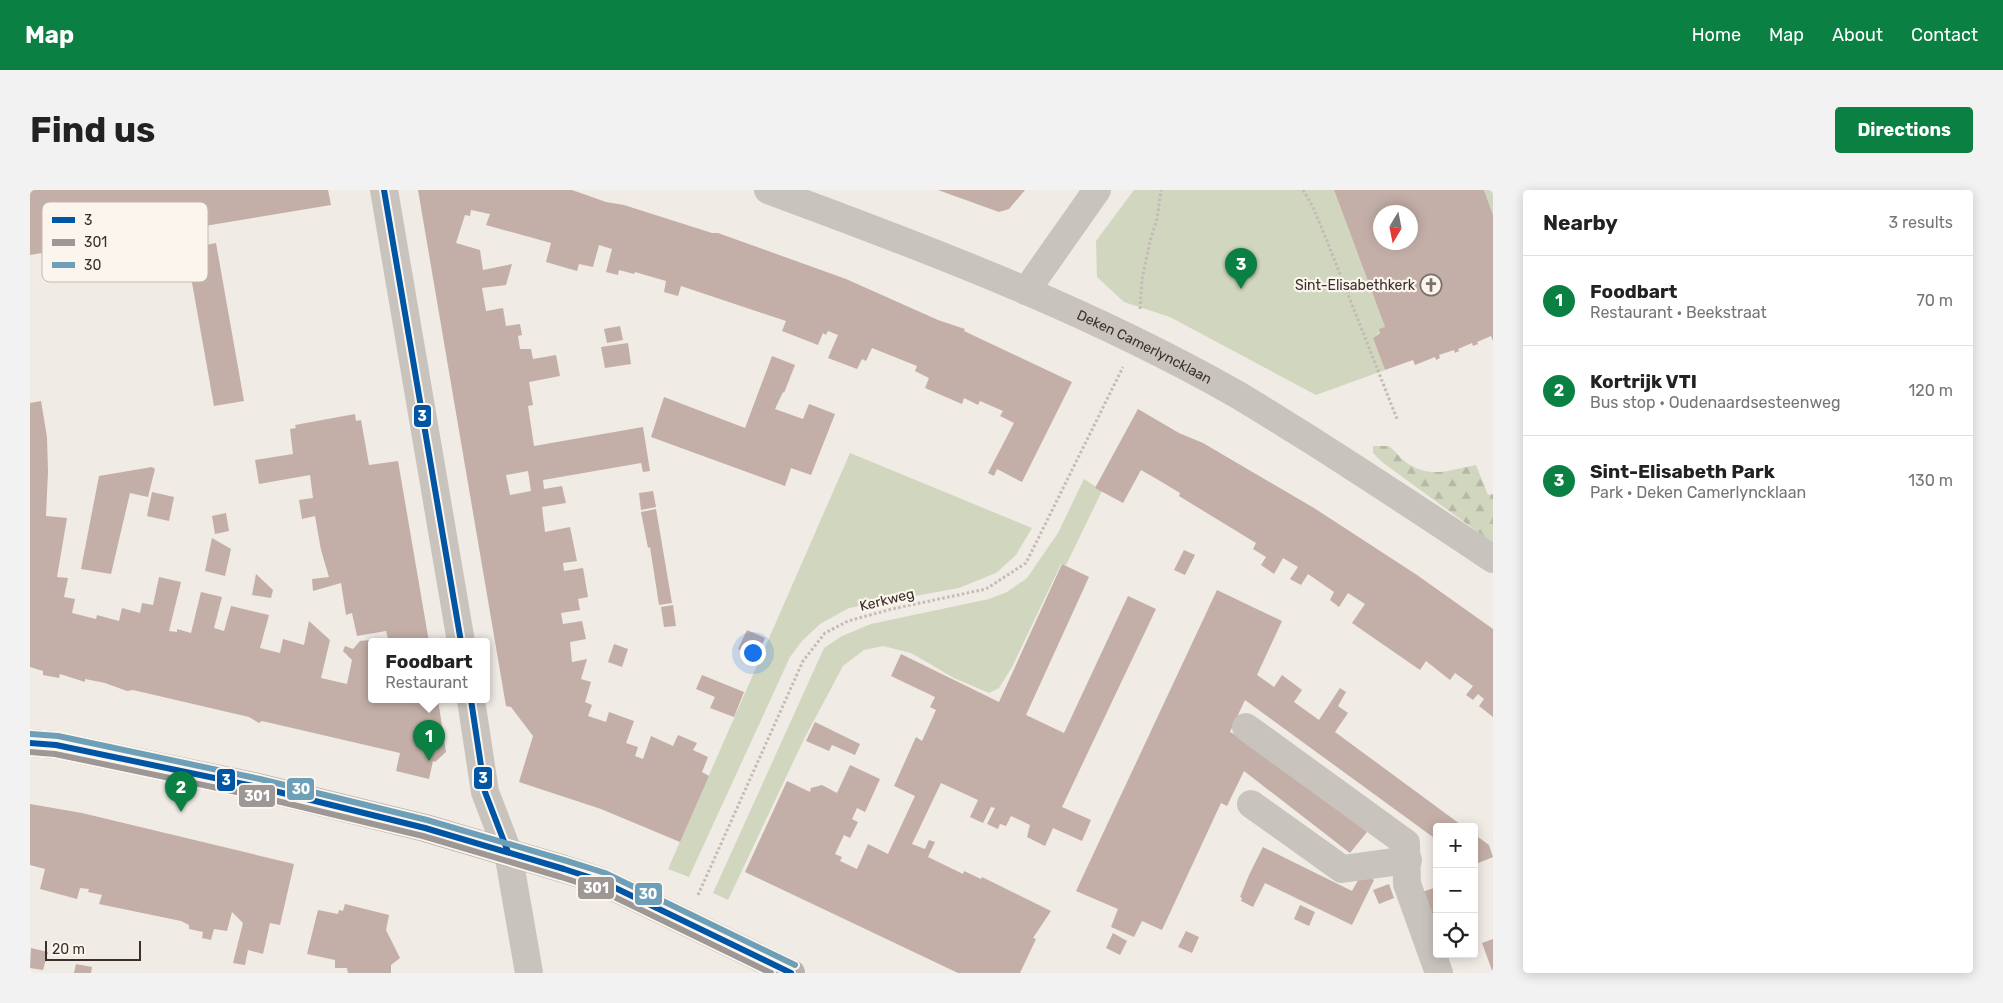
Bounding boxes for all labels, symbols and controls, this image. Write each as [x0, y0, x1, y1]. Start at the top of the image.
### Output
text: Map [25, 21, 74, 49]
text: Home [1692, 24, 1741, 46]
text: Map [1769, 24, 1804, 46]
text: About [1832, 24, 1883, 46]
text: Contact [1911, 24, 1978, 46]
button: Directions [1835, 107, 1973, 153]
text: Find us [30, 109, 155, 151]
legend [42, 202, 208, 282]
north arrow [1373, 205, 1418, 250]
text: Nearby [1543, 210, 1618, 235]
text: 3 [84, 212, 92, 229]
text: 3 results [1888, 213, 1953, 232]
text: 301 [84, 234, 107, 251]
pin: 3 [1225, 248, 1257, 289]
text: 30 [84, 257, 101, 274]
church icon: Sint-Elisabethkerk [1419, 273, 1443, 297]
place label: Sint-Elisabethkerk [1295, 277, 1416, 294]
text: Foodbart [1590, 280, 1677, 303]
text: 1 [1555, 291, 1563, 310]
text: 70 m [1916, 291, 1953, 310]
text: Restaurant · Beekstraat [1590, 303, 1767, 322]
street label: Deken Camerlyncklaan [1074, 306, 1215, 387]
text: Kortrijk VTI [1590, 370, 1697, 393]
text: 2 [1554, 381, 1564, 400]
text: 120 m [1908, 381, 1953, 400]
text: Bus stop · Oudenaardsesteenweg [1590, 393, 1841, 412]
line badge: 3 [413, 404, 432, 428]
text: 3 [417, 408, 427, 425]
text: Sint-Elisabeth Park [1590, 460, 1775, 483]
text: 3 [1554, 471, 1564, 490]
text: 130 m [1908, 471, 1953, 490]
text: Park · Deken Camerlyncklaan [1590, 483, 1806, 502]
street label: Kerkweg [858, 585, 916, 615]
popup [368, 638, 490, 703]
your location [740, 640, 766, 666]
text: Foodbart [385, 650, 473, 673]
text: Restaurant [385, 673, 468, 692]
pin: 1 [413, 720, 445, 761]
line badge: 3 [473, 766, 493, 790]
line badge: 3 [216, 768, 236, 792]
text: 3 [478, 770, 488, 787]
pin: 2 [165, 771, 197, 812]
text: 3 [221, 772, 231, 789]
line badge: 30 [286, 777, 315, 801]
text: 30 [292, 781, 310, 798]
line badge: 301 [238, 784, 276, 808]
text: 301 [244, 788, 270, 805]
map controls [1433, 823, 1478, 958]
button: + [1433, 823, 1478, 868]
button: − [1433, 868, 1478, 913]
line badge: 301 [577, 876, 615, 900]
text: 301 [583, 880, 609, 897]
line badge: 30 [634, 882, 663, 906]
text: 30 [639, 886, 657, 903]
button: locate [1433, 913, 1478, 958]
scale bar [45, 938, 141, 961]
text: 20 m [52, 941, 85, 958]

